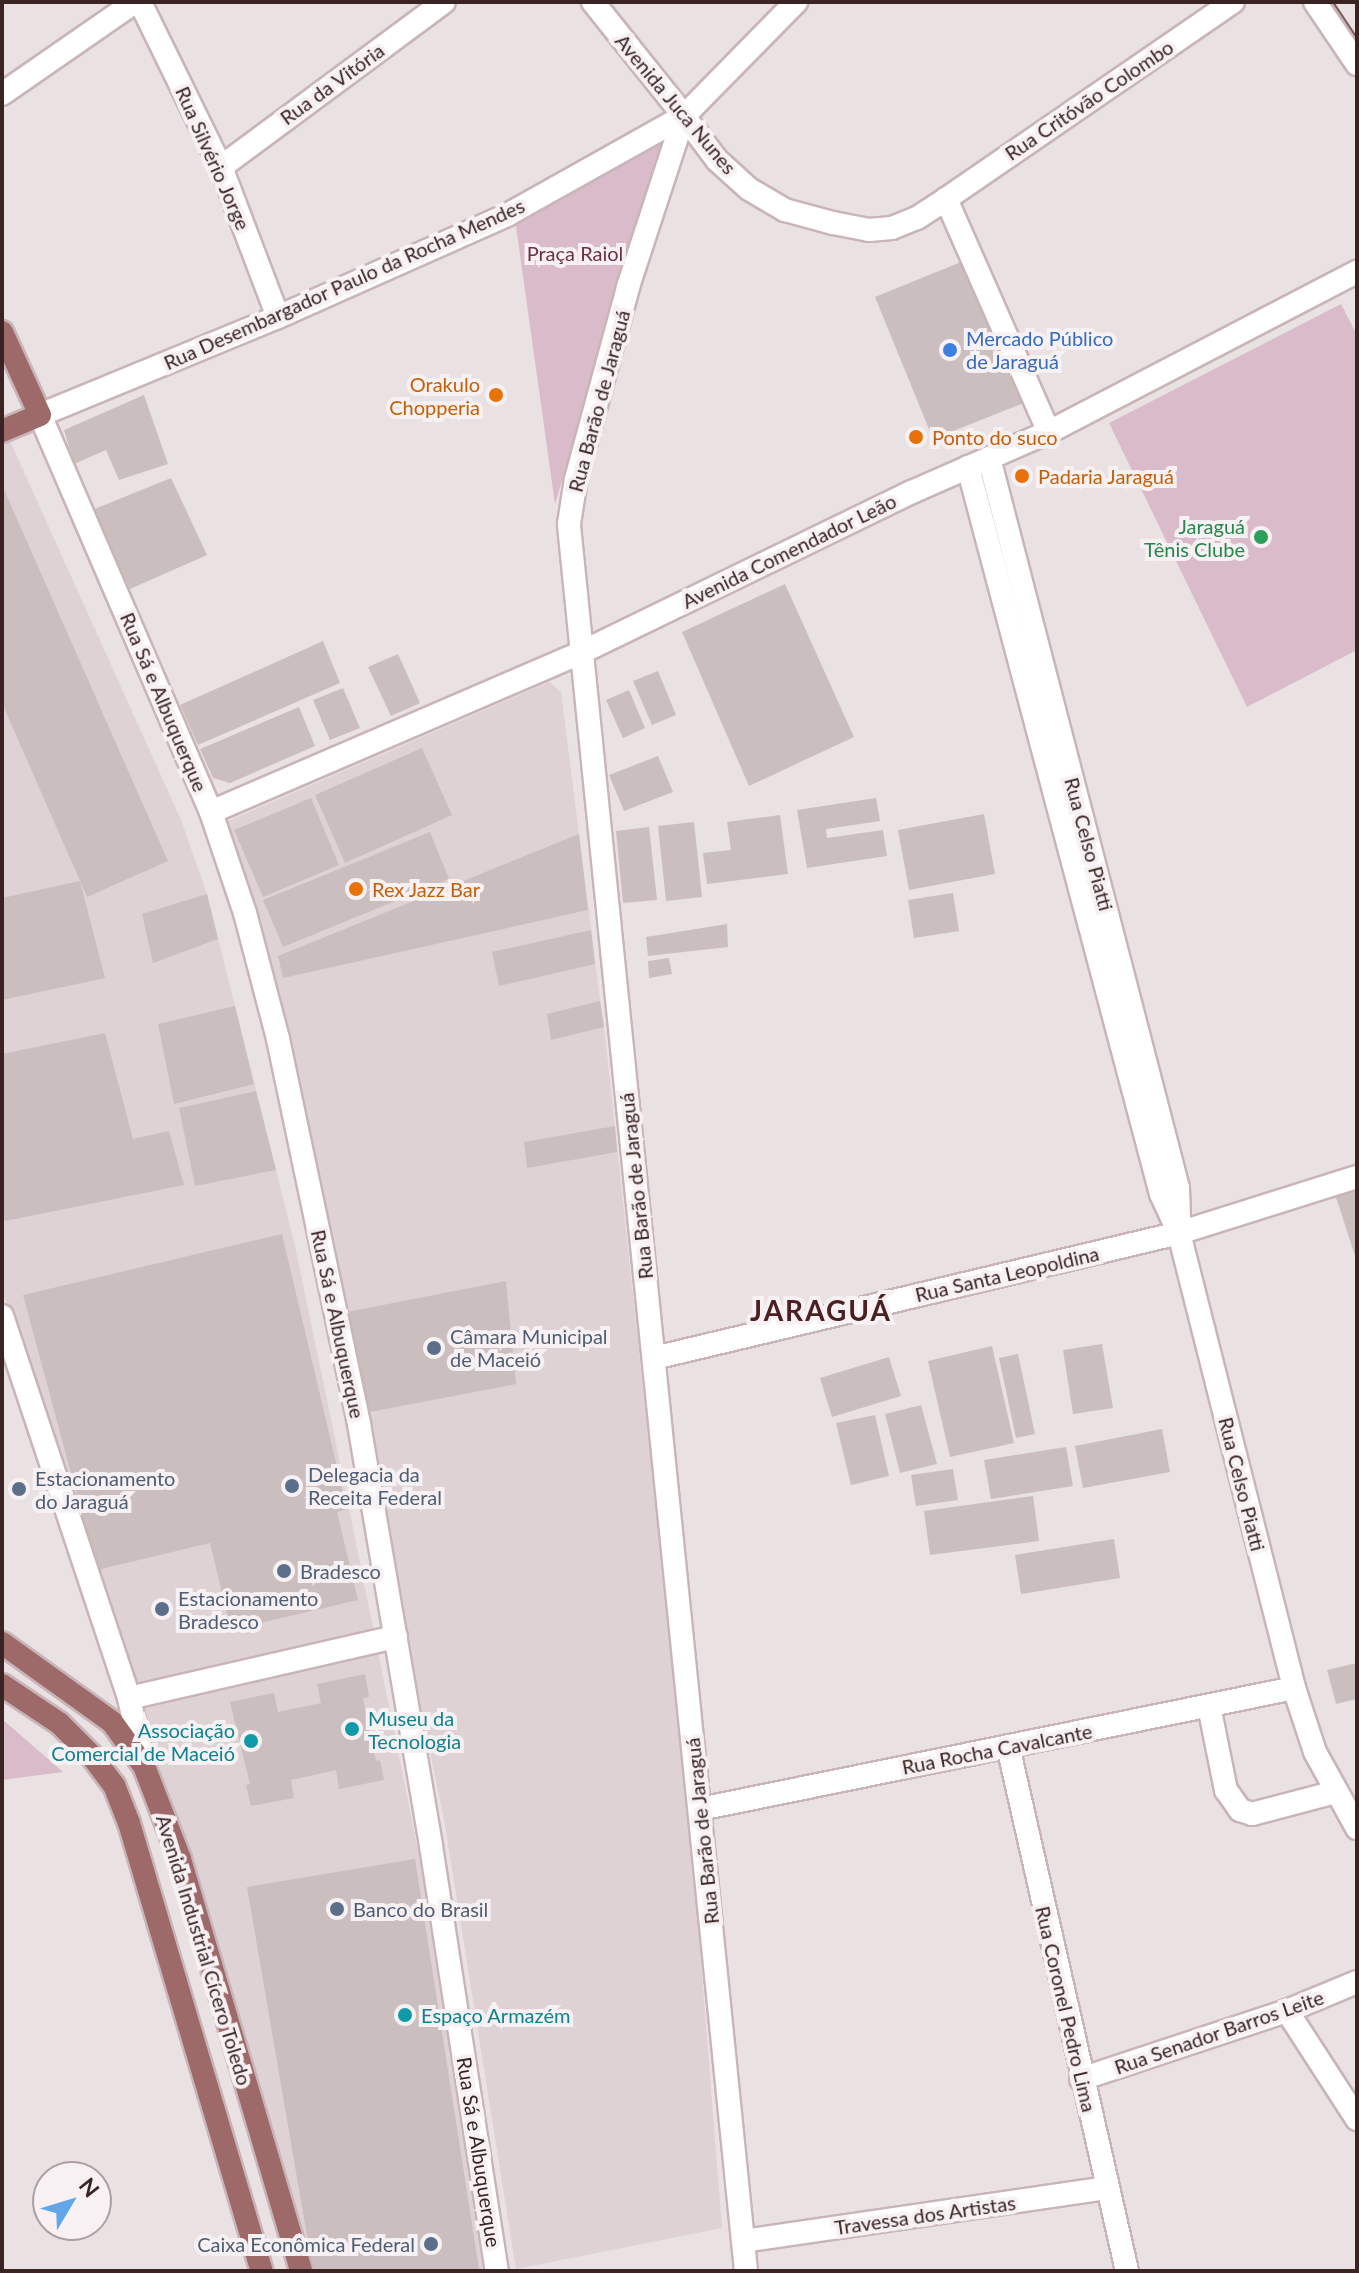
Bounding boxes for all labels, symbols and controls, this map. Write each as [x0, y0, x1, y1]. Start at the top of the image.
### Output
street label: Avenida Juca Nunes [610, 29, 742, 179]
street label: Rua Critóvão Colombo [1000, 35, 1178, 165]
street label: Rua da Vitória [275, 38, 389, 130]
street label: Rua Silvério Jorge [171, 82, 255, 234]
street label: Rua Desembargador Paulo da Rocha Mendes [160, 193, 528, 375]
park label: Praça Raiol [527, 241, 623, 265]
street label: Rua Barão de Jaraguá [563, 307, 635, 495]
place label: Mercado Público de Jaraguá [966, 326, 1113, 373]
marker: Mercado Público de Jaraguá [941, 341, 959, 359]
place label: Orakulo Chopperia [389, 372, 480, 419]
marker: Orakulo Chopperia [487, 386, 505, 404]
place label: Ponto do suco [932, 425, 1058, 449]
marker: Ponto do suco [907, 428, 925, 446]
place label: Padaria Jaraguá [1038, 464, 1174, 488]
marker: Padaria Jaraguá [1013, 467, 1031, 485]
street label: Avenida Comendador Leão [678, 489, 900, 613]
place label: Jaraguá Tênis Clube [1144, 514, 1245, 561]
marker: Jaraguá Tênis Clube [1252, 528, 1270, 546]
street label: Rua Sá e Albuquerque [115, 608, 213, 796]
street label: Rua Celso Piatti [1060, 775, 1118, 913]
place label: Rex Jazz Bar [372, 877, 481, 901]
marker: Rex Jazz Bar [347, 880, 365, 898]
street label: Rua Barão de Jaraguá [614, 1091, 658, 1281]
street label: Rua Sá e Albuquerque [306, 1227, 370, 1421]
street label: Rua Santa Leopoldina [913, 1241, 1101, 1307]
district label: JARAGUÁ [750, 1293, 892, 1327]
place label: Câmara Municipal de Maceió [450, 1324, 608, 1371]
marker: Câmara Municipal de Maceió [425, 1339, 443, 1357]
street label: Rua Celso Piatti [1214, 1415, 1270, 1553]
place label: Delegacia da Receita Federal [308, 1462, 442, 1509]
place label: Estacionamento do Jaraguá [35, 1466, 175, 1513]
marker: Delegacia da Receita Federal [283, 1477, 301, 1495]
marker: Estacionamento do Jaraguá [10, 1480, 28, 1498]
place label: Bradesco [300, 1559, 381, 1583]
marker: Bradesco [275, 1562, 293, 1580]
place label: Estacionamento Bradesco [178, 1586, 318, 1633]
marker: Estacionamento Bradesco [153, 1600, 171, 1618]
place label: Museu da Tecnologia [368, 1706, 461, 1753]
place label: Associação Comercial de Maceió [51, 1718, 235, 1765]
street label: Rua Rocha Cavalcante [900, 1719, 1094, 1779]
marker: Museu da Tecnologia [343, 1720, 361, 1738]
marker: Associação Comercial de Maceió [242, 1732, 260, 1750]
street label: Rua Barão de Jaraguá [680, 1736, 724, 1926]
street label: Avenida Industrial Cícero Toledo [151, 1812, 257, 2088]
place label: Banco do Brasil [353, 1897, 488, 1921]
marker: Banco do Brasil [328, 1900, 346, 1918]
street label: Rua Coronel Pedro Lima [1031, 1904, 1101, 2114]
street label: Rua Senador Barros Leite [1111, 1985, 1327, 2079]
place label: Espaço Armazém [421, 2003, 571, 2027]
marker: Espaço Armazém [396, 2006, 414, 2024]
street label: Rua Sá e Albuquerque [452, 2055, 506, 2249]
north arrow [32, 2161, 112, 2241]
text: N [74, 2172, 106, 2202]
street label: Travessa dos Artistas [833, 2190, 1017, 2240]
place label: Caixa Econômica Federal [197, 2232, 415, 2256]
marker: Caixa Econômica Federal [422, 2235, 440, 2253]

